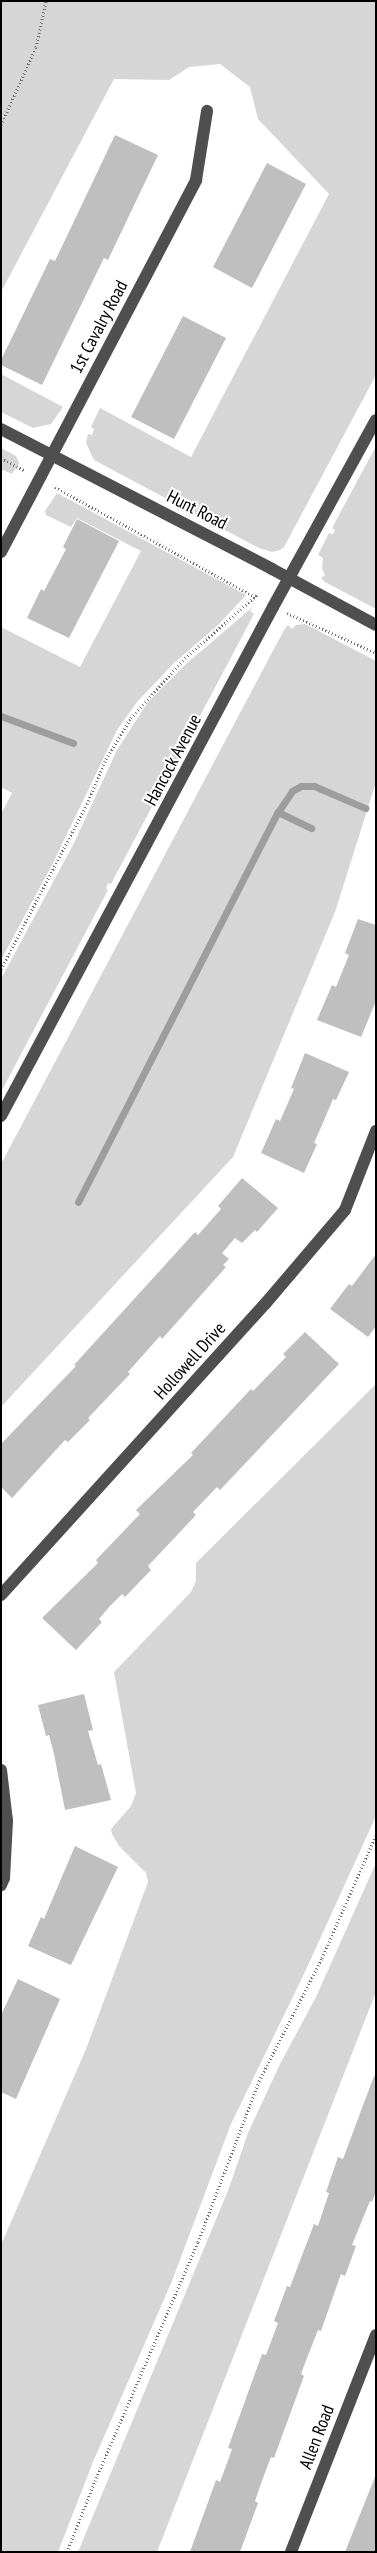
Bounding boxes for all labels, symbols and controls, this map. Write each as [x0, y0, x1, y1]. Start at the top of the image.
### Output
street label: 1st Cavalry Road [65, 277, 133, 377]
street label: Hunt Road [163, 486, 231, 534]
street label: Hancock Avenue [140, 710, 206, 810]
street label: Hollowell Drive [150, 1318, 230, 1404]
street label: Allen Road [295, 2402, 339, 2472]

